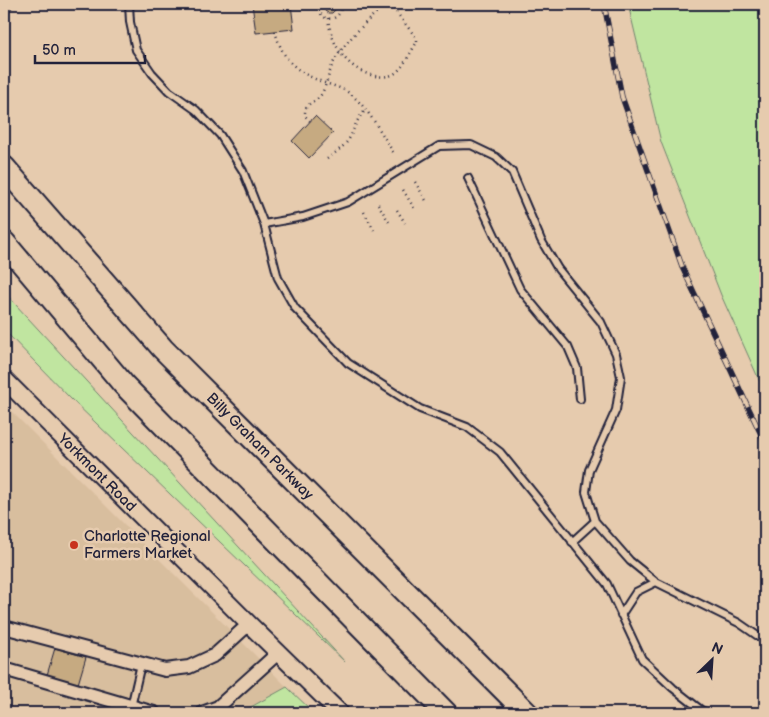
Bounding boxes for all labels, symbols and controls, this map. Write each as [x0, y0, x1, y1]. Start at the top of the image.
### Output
scale bar [35, 32, 145, 64]
text: 50 m [42, 41, 76, 60]
street label: Billy Graham Parkway [203, 389, 318, 504]
street label: Yorkmont Road [53, 428, 141, 516]
place label: Charlotte Regional Farmers Market [84, 527, 211, 563]
marker: Charlotte Regional Farmers Market [68, 539, 80, 551]
north arrow [686, 634, 736, 684]
text: N [709, 639, 726, 659]

